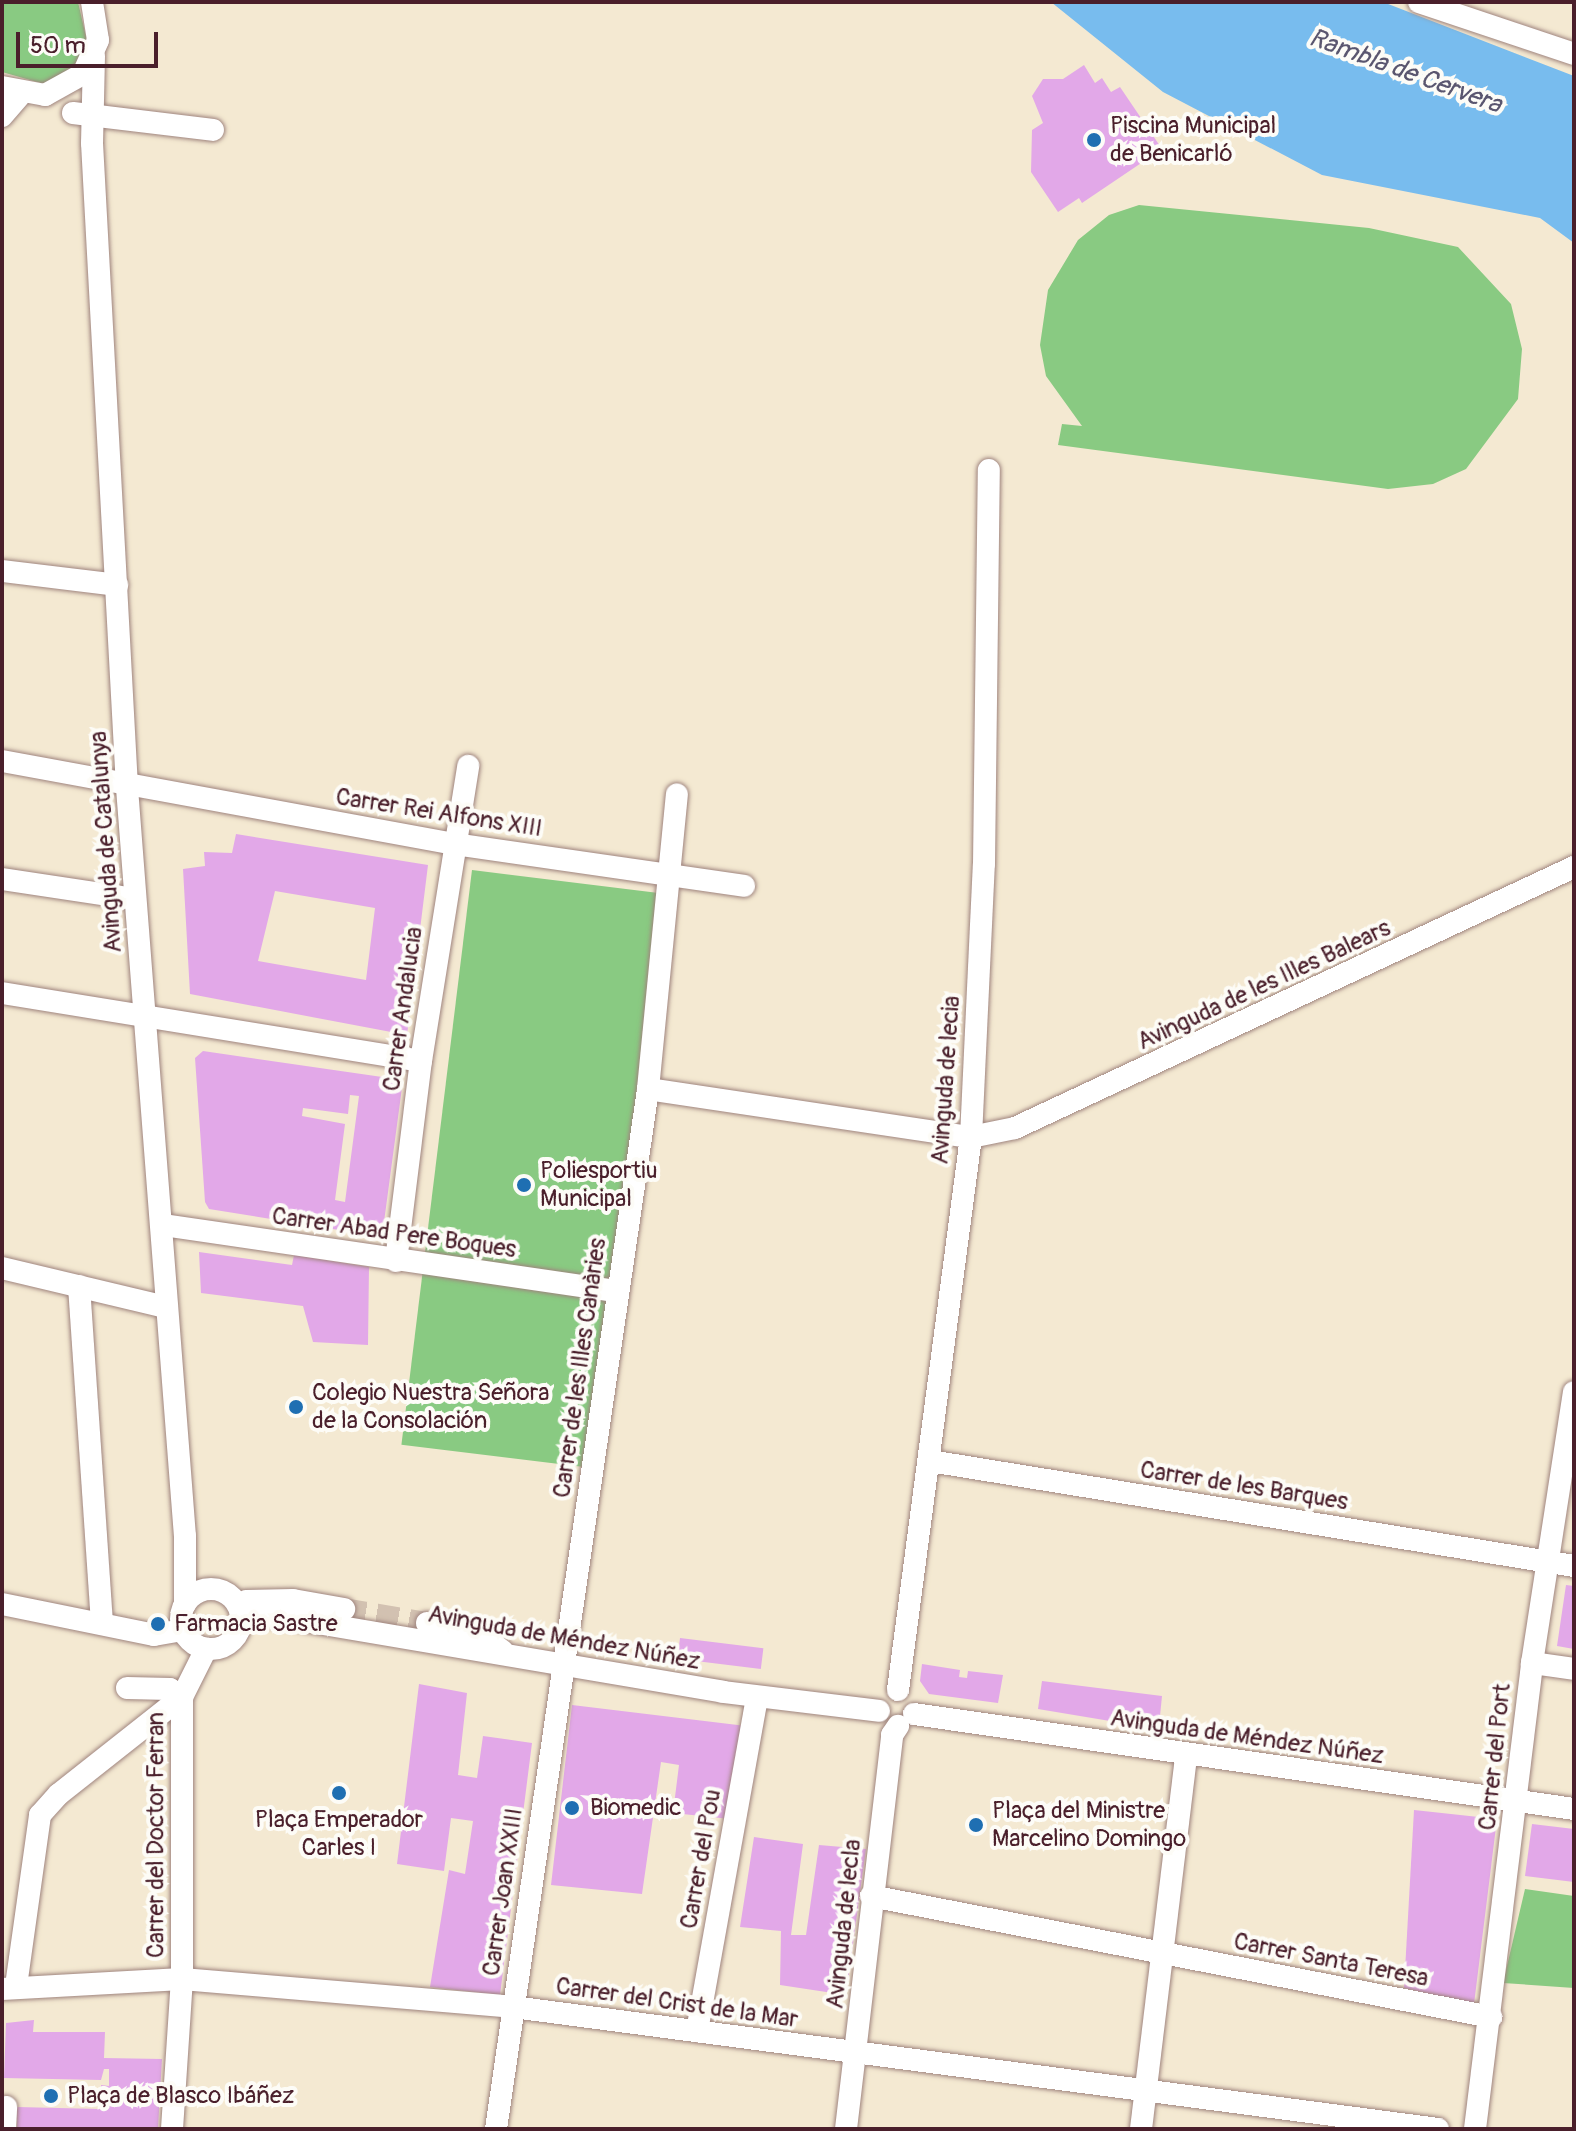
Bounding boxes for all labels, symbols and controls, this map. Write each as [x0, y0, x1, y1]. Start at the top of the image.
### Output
scale bar [20, 16, 162, 66]
water label: Rambla de Cervera [1305, 23, 1505, 121]
text: 50 m [30, 31, 86, 60]
place label: Piscina Municipal de Benicarló [1110, 112, 1276, 168]
marker: Piscina Municipal de Benicarló [1085, 131, 1103, 149]
street label: Avinguda de Catalunya [84, 730, 128, 954]
street label: Carrer Rei Alfons XIII [334, 782, 544, 844]
street label: Avinguda de les Illes Balears [1133, 914, 1395, 1056]
street label: Carrer Andalucia [377, 925, 429, 1093]
street label: Avinguda de lecia [926, 995, 966, 1165]
place label: Poliesportiu Municipal [540, 1157, 657, 1213]
marker: Poliesportiu Municipal [515, 1176, 533, 1194]
street label: Carrer Abad Pere Boques [270, 1202, 518, 1264]
street label: Carrer de les Illes Canàries [548, 1236, 612, 1500]
place label: Colegio Nuestra Señora de la Consolación [312, 1379, 549, 1435]
marker: Colegio Nuestra Señora de la Consolación [287, 1398, 305, 1416]
street label: Carrer de les Barques [1138, 1455, 1350, 1517]
street label: Avinguda de Méndez Núñez [426, 1600, 702, 1676]
place label: Farmacia Sastre [174, 1610, 338, 1638]
marker: Farmacia Sastre [149, 1615, 167, 1633]
street label: Carrer del Port [1473, 1682, 1517, 1832]
street label: Avinguda de Méndez Núñez [1108, 1704, 1386, 1770]
street label: Carrer del Doctor Ferran [142, 1712, 170, 1958]
marker: Plaça Emperador Carles I [330, 1784, 348, 1802]
street label: Carrer del Pou [675, 1787, 727, 1931]
place label: Biomedic [590, 1794, 681, 1822]
marker: Biomedic [561, 1797, 583, 1819]
place label: Plaça del Ministre Marcelino Domingo [992, 1797, 1186, 1853]
place label: Plaça Emperador Carles I [255, 1806, 423, 1862]
street label: Carrer Joan XXIII [477, 1806, 529, 1978]
marker: Plaça del Ministre Marcelino Domingo [967, 1816, 985, 1834]
street label: Avinguda de lecla [821, 1838, 867, 2010]
street label: Carrer Santa Teresa [1231, 1927, 1431, 1993]
street label: Carrer del Crist de la Mar [554, 1972, 800, 2034]
place label: Plaça de Blasco Ibáñez [67, 2082, 294, 2110]
marker: Plaça de Blasco Ibáñez [42, 2087, 60, 2105]

